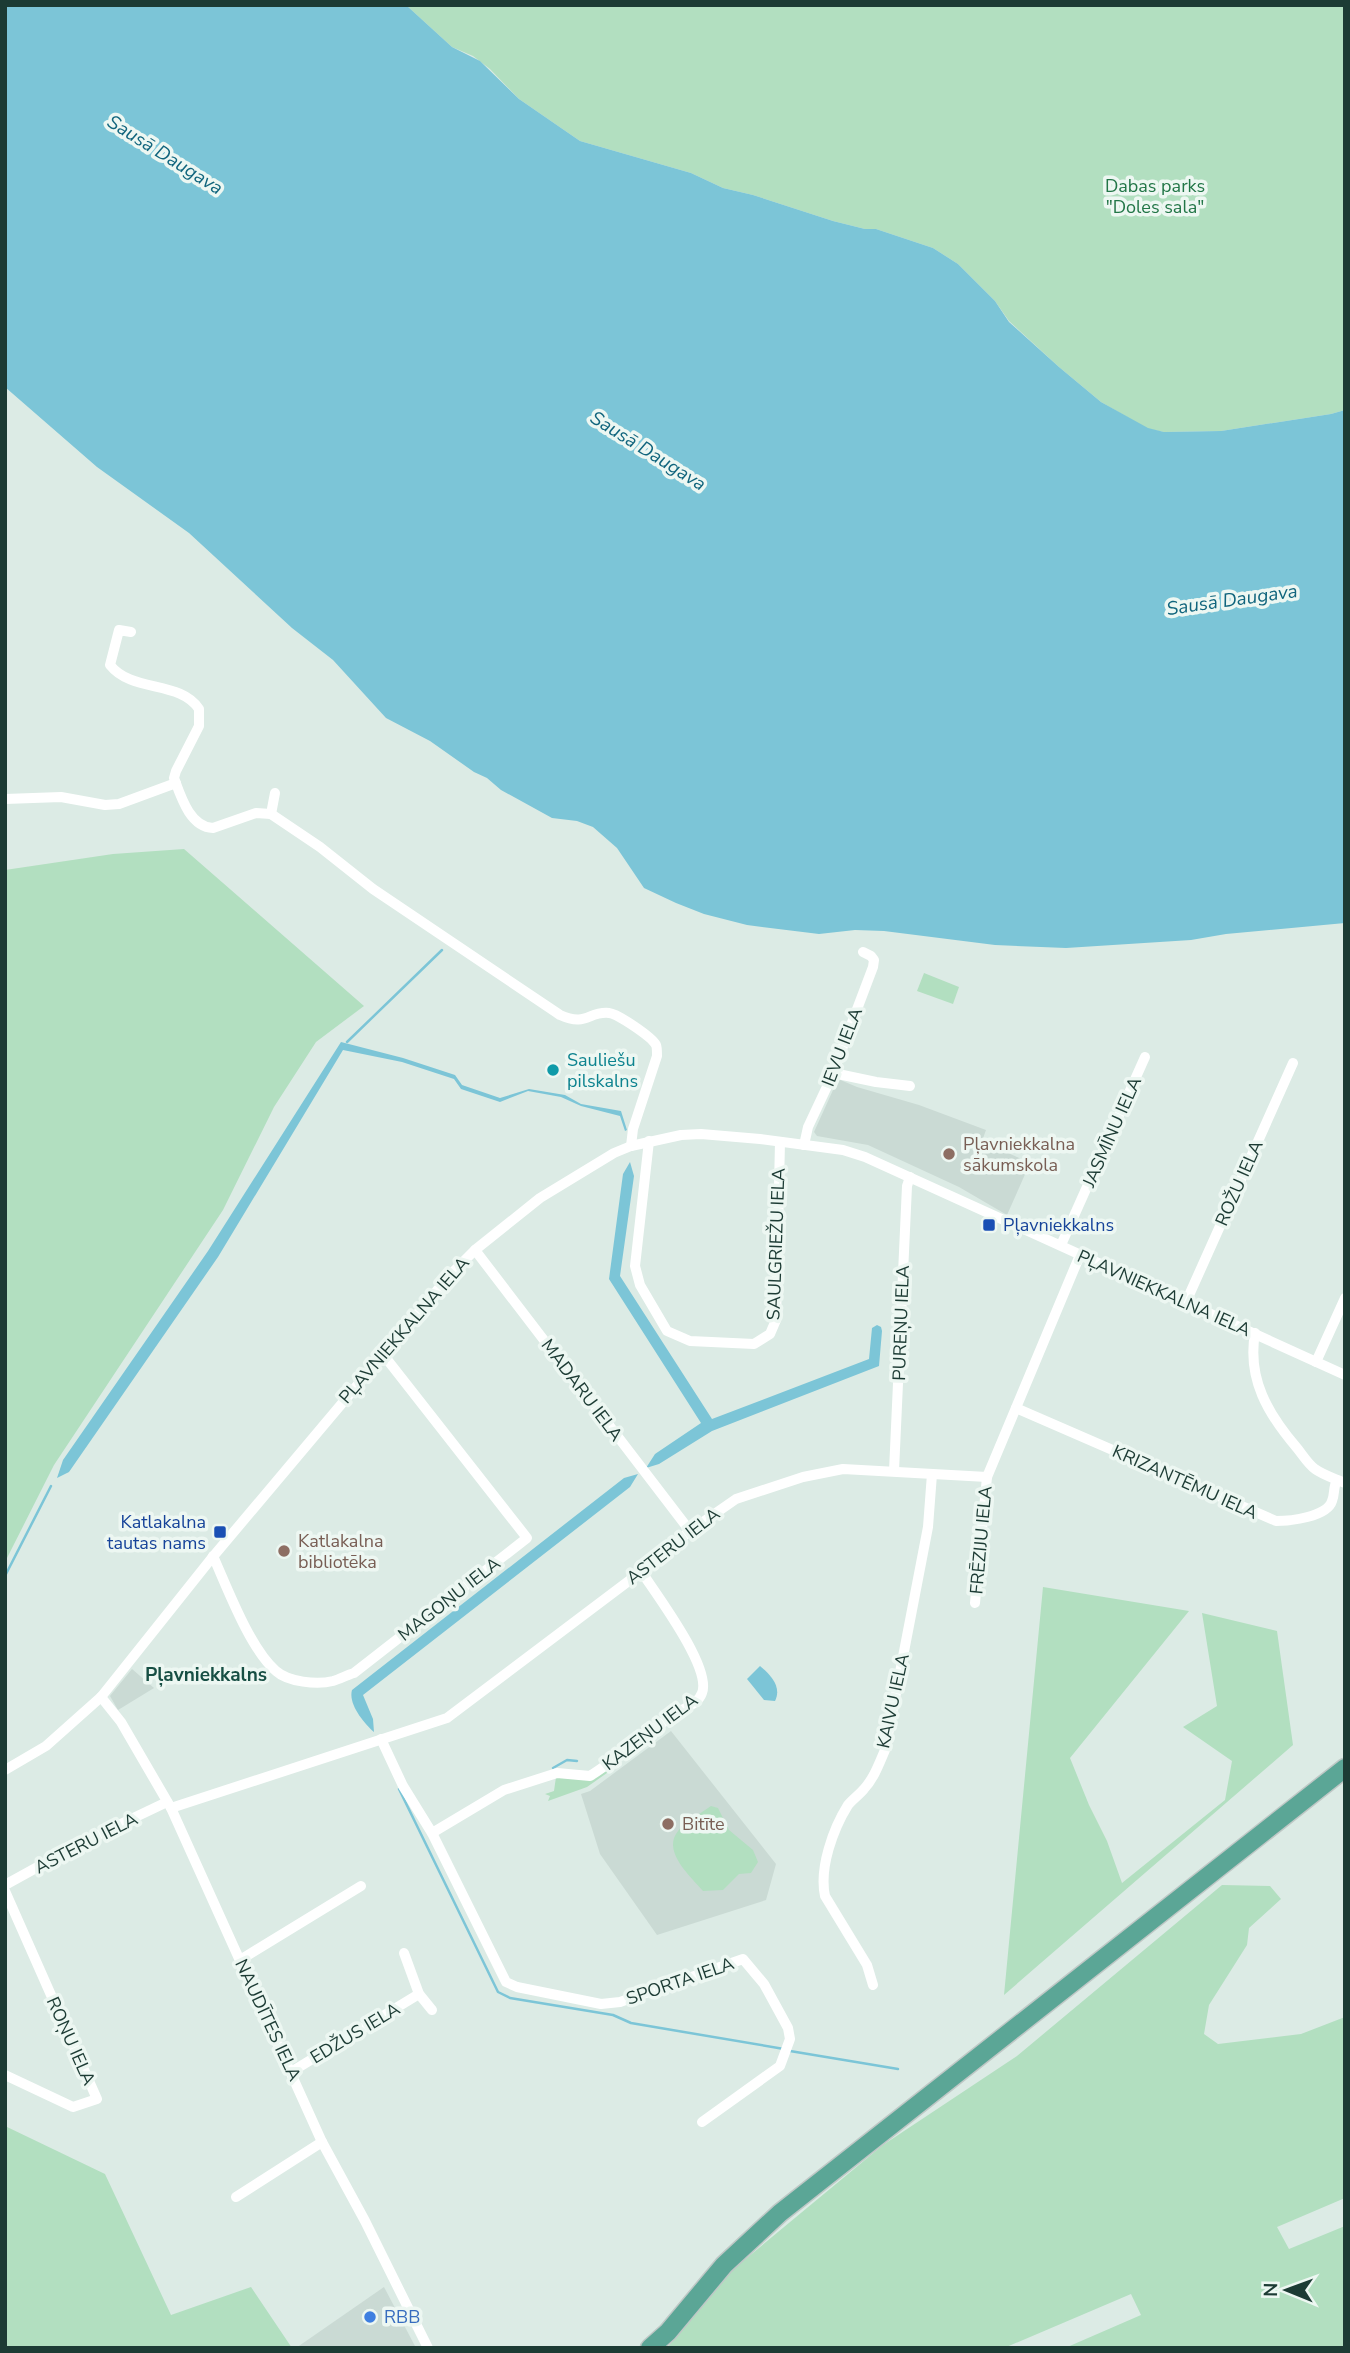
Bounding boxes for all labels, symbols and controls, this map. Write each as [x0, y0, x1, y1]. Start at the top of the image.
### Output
water label: Sausā Daugava [102, 109, 228, 201]
park label: Dabas parks "Doles sala" [1105, 174, 1205, 219]
water label: Sausā Daugava [585, 405, 711, 497]
water label: Sausā Daugava [1165, 578, 1299, 622]
street label: IEVU IELA [816, 1004, 868, 1090]
place label: Sauliešu pilskalns [567, 1048, 638, 1093]
marker: Sauliešu pilskalns [545, 1062, 561, 1078]
street label: JASMĪNU IELA [1077, 1073, 1147, 1192]
place label: Pļavniekkalna sākumskola [963, 1132, 1075, 1177]
street label: ROŽU IELA [1209, 1136, 1269, 1230]
marker: Pļavniekkalna sākumskola [941, 1146, 957, 1162]
street label: SAULGRIEŽU IELA [761, 1167, 791, 1321]
place label: Pļavniekkalns [1003, 1213, 1114, 1237]
marker: Pļavniekkalns [981, 1217, 997, 1233]
street label: PĻAVNIEKKALNA IELA [1074, 1244, 1254, 1342]
street label: PĻAVNIEKKALNA IELA [333, 1251, 475, 1409]
street label: PUREŅU IELA [887, 1265, 915, 1381]
street label: MADARU IELA [536, 1334, 628, 1446]
street label: KRIZANTĒMU IELA [1108, 1439, 1262, 1525]
street label: FRĒZIJU IELA [964, 1485, 998, 1595]
street label: ASTERU IELA [621, 1502, 725, 1590]
place label: Katlakalna tautas nams [107, 1510, 206, 1555]
marker: Katlakalna tautas nams [212, 1524, 228, 1540]
place label: Katlakalna bibliotēka [298, 1529, 384, 1574]
marker: Katlakalna bibliotēka [276, 1543, 292, 1559]
street label: MAGOŅU IELA [393, 1551, 505, 1647]
street label: KAIVU IELA [871, 1651, 915, 1751]
district label: Pļavniekkalns [145, 1662, 267, 1688]
street label: KAZEŅU IELA [597, 1688, 703, 1776]
street label: ASTERU IELA [30, 1807, 142, 1879]
place label: Bitīte [682, 1812, 725, 1836]
marker: Bitīte [660, 1816, 676, 1832]
street label: SPORTA IELA [623, 1951, 737, 2011]
street label: NAUDĪTES IELA [229, 1955, 307, 2085]
street label: ROŅU IELA [41, 1993, 101, 2089]
street label: EDŽUS IELA [306, 1997, 404, 2069]
north arrow [1252, 2255, 1322, 2325]
text: N [1258, 2282, 1284, 2297]
place label: RBB [384, 2305, 420, 2329]
marker: RBB [362, 2309, 378, 2325]

